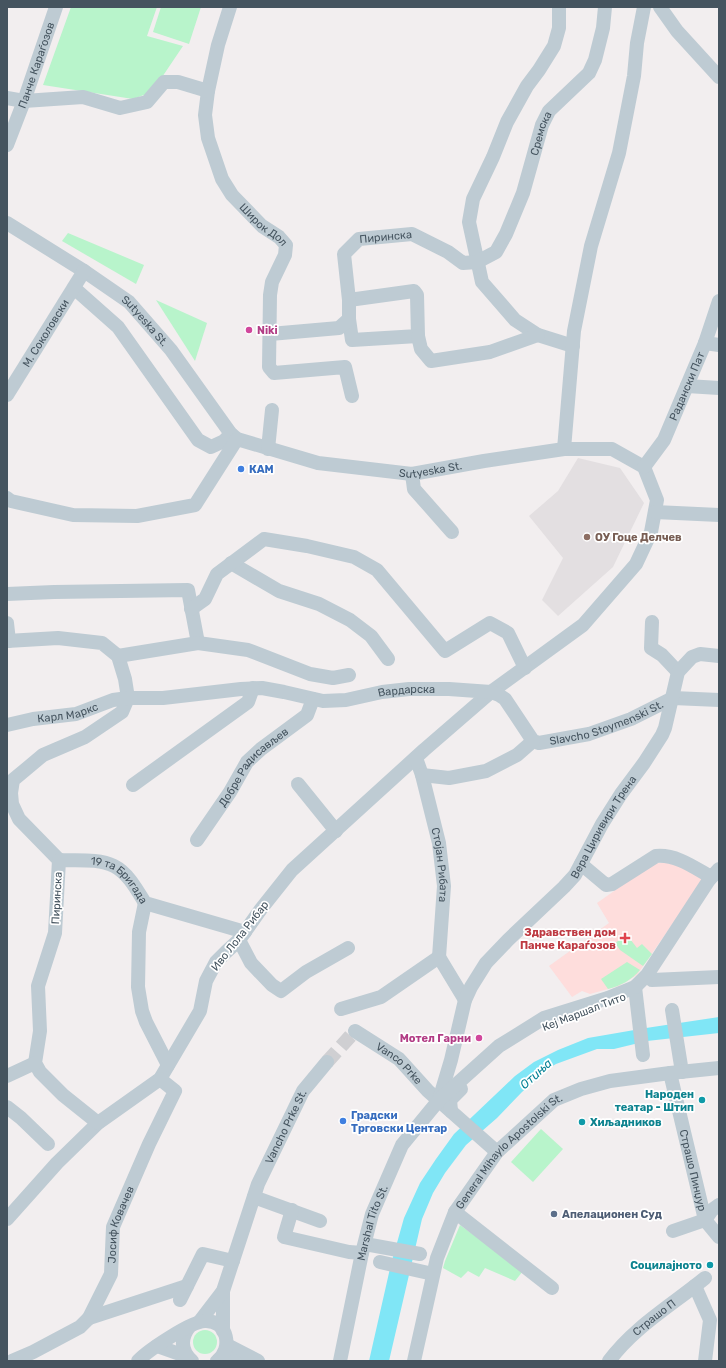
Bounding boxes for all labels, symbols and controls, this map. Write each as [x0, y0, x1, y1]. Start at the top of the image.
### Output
street label: Панче Караѓозов [15, 20, 57, 110]
street label: Сремска [527, 109, 554, 157]
street label: Широк Дол [237, 200, 290, 249]
street label: Пиринска [359, 228, 412, 245]
street label: Sutyeska St. [119, 293, 171, 349]
street label: М. Соколовски [20, 297, 71, 369]
place label: Niki [257, 324, 278, 337]
marker: Niki [244, 325, 254, 335]
street label: Радански Пат [666, 349, 707, 423]
street label: Sutyeska St. [398, 459, 463, 480]
place label: КАМ [249, 463, 274, 476]
marker: КАМ [236, 464, 246, 474]
place label: ОУ Гоце Делчев [595, 531, 682, 544]
marker: ОУ Гоце Делчев [582, 532, 592, 542]
street label: Вардарска [377, 682, 435, 699]
street label: Slavcho Stoymenski St. [548, 697, 666, 747]
street label: Карл Маркс [37, 700, 100, 725]
street label: Добре Радисављев [216, 725, 291, 809]
street label: Вера Циривири Трена [568, 773, 639, 881]
street label: Стојан Рибата [429, 826, 451, 903]
street label: 19 та Бригада [90, 854, 150, 906]
street label: Пиринска [49, 871, 65, 925]
street label: Иво Лола Рибар [209, 898, 271, 974]
place label: Здравствен дом Панче Караѓозов [520, 926, 616, 952]
marker: Здравствен дом Панче Караѓозов [619, 932, 631, 944]
street label: Кеј Маршал Тито [540, 990, 628, 1034]
place label: Мотел Гарни [400, 1032, 471, 1045]
marker: Мотел Гарни [474, 1033, 484, 1043]
street label: Vanco Prke [374, 1040, 425, 1087]
water label: Отиња [517, 1056, 555, 1092]
street label: Vancho Prke St. [262, 1087, 309, 1166]
place label: Народен театар - Штип [615, 1088, 694, 1114]
street label: General Mihaylo Apostolski St. [453, 1091, 564, 1211]
marker: Народен театар - Штип [697, 1095, 707, 1105]
place label: Градски Трговски Центар [351, 1109, 447, 1135]
marker: Градски Трговски Центар [338, 1116, 348, 1126]
place label: Хиљадников [590, 1116, 662, 1129]
marker: Хиљадников [577, 1117, 587, 1127]
street label: Страшо Пинџур [677, 1128, 709, 1212]
street label: Marshal Tito St. [354, 1183, 390, 1262]
street label: Јосиф Ковачев [105, 1184, 137, 1263]
place label: Апелационен Суд [562, 1208, 662, 1221]
marker: Апелационен Суд [549, 1209, 559, 1219]
place label: Социлајното [630, 1259, 702, 1272]
marker: Социлајното [705, 1260, 715, 1270]
street label: Страшо П [630, 1296, 678, 1338]

